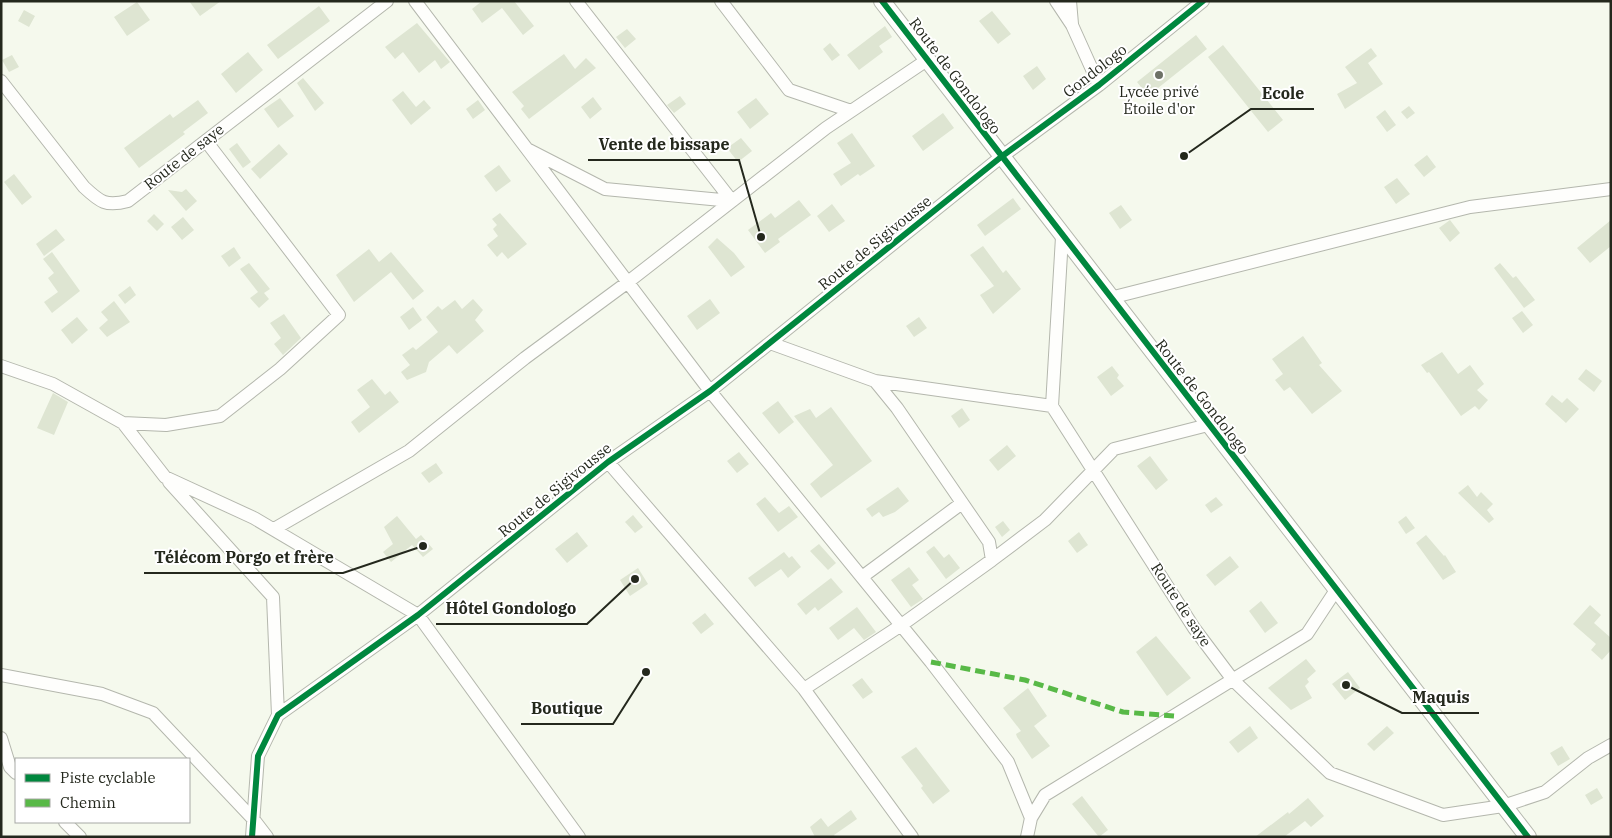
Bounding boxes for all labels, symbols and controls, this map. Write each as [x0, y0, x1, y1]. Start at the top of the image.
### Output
street label: Route de Gondologo [905, 14, 1005, 138]
street label: Gondologo [1059, 40, 1130, 101]
marker: Lycée privé Étoile d'or [1153, 69, 1165, 81]
callout: Ecole [1251, 78, 1314, 109]
place label: Lycée privé Étoile d'or [1119, 82, 1199, 118]
text: Ecole [1262, 83, 1304, 103]
street label: Route de saye [140, 119, 227, 194]
callout: Vente de bissape [588, 129, 739, 160]
text: Vente de bissape [598, 134, 730, 154]
street label: Route de Sigivousse [814, 191, 935, 294]
street label: Route de Gondologo [1152, 335, 1253, 458]
street label: Route de Sigivousse [494, 438, 615, 541]
callout: Télécom Porgo et frère [144, 542, 343, 573]
text: Télécom Porgo et frère [154, 547, 334, 567]
street label: Route de saye [1147, 559, 1216, 650]
callout: Hôtel Gondologo [436, 593, 587, 624]
text: Hôtel Gondologo [446, 598, 576, 618]
callout: Maquis [1402, 682, 1479, 713]
text: Maquis [1412, 687, 1470, 707]
callout: Boutique [521, 693, 613, 724]
text: Boutique [531, 698, 603, 718]
legend [15, 758, 190, 823]
text: Piste cyclable [60, 768, 156, 787]
text: Chemin [60, 793, 116, 812]

